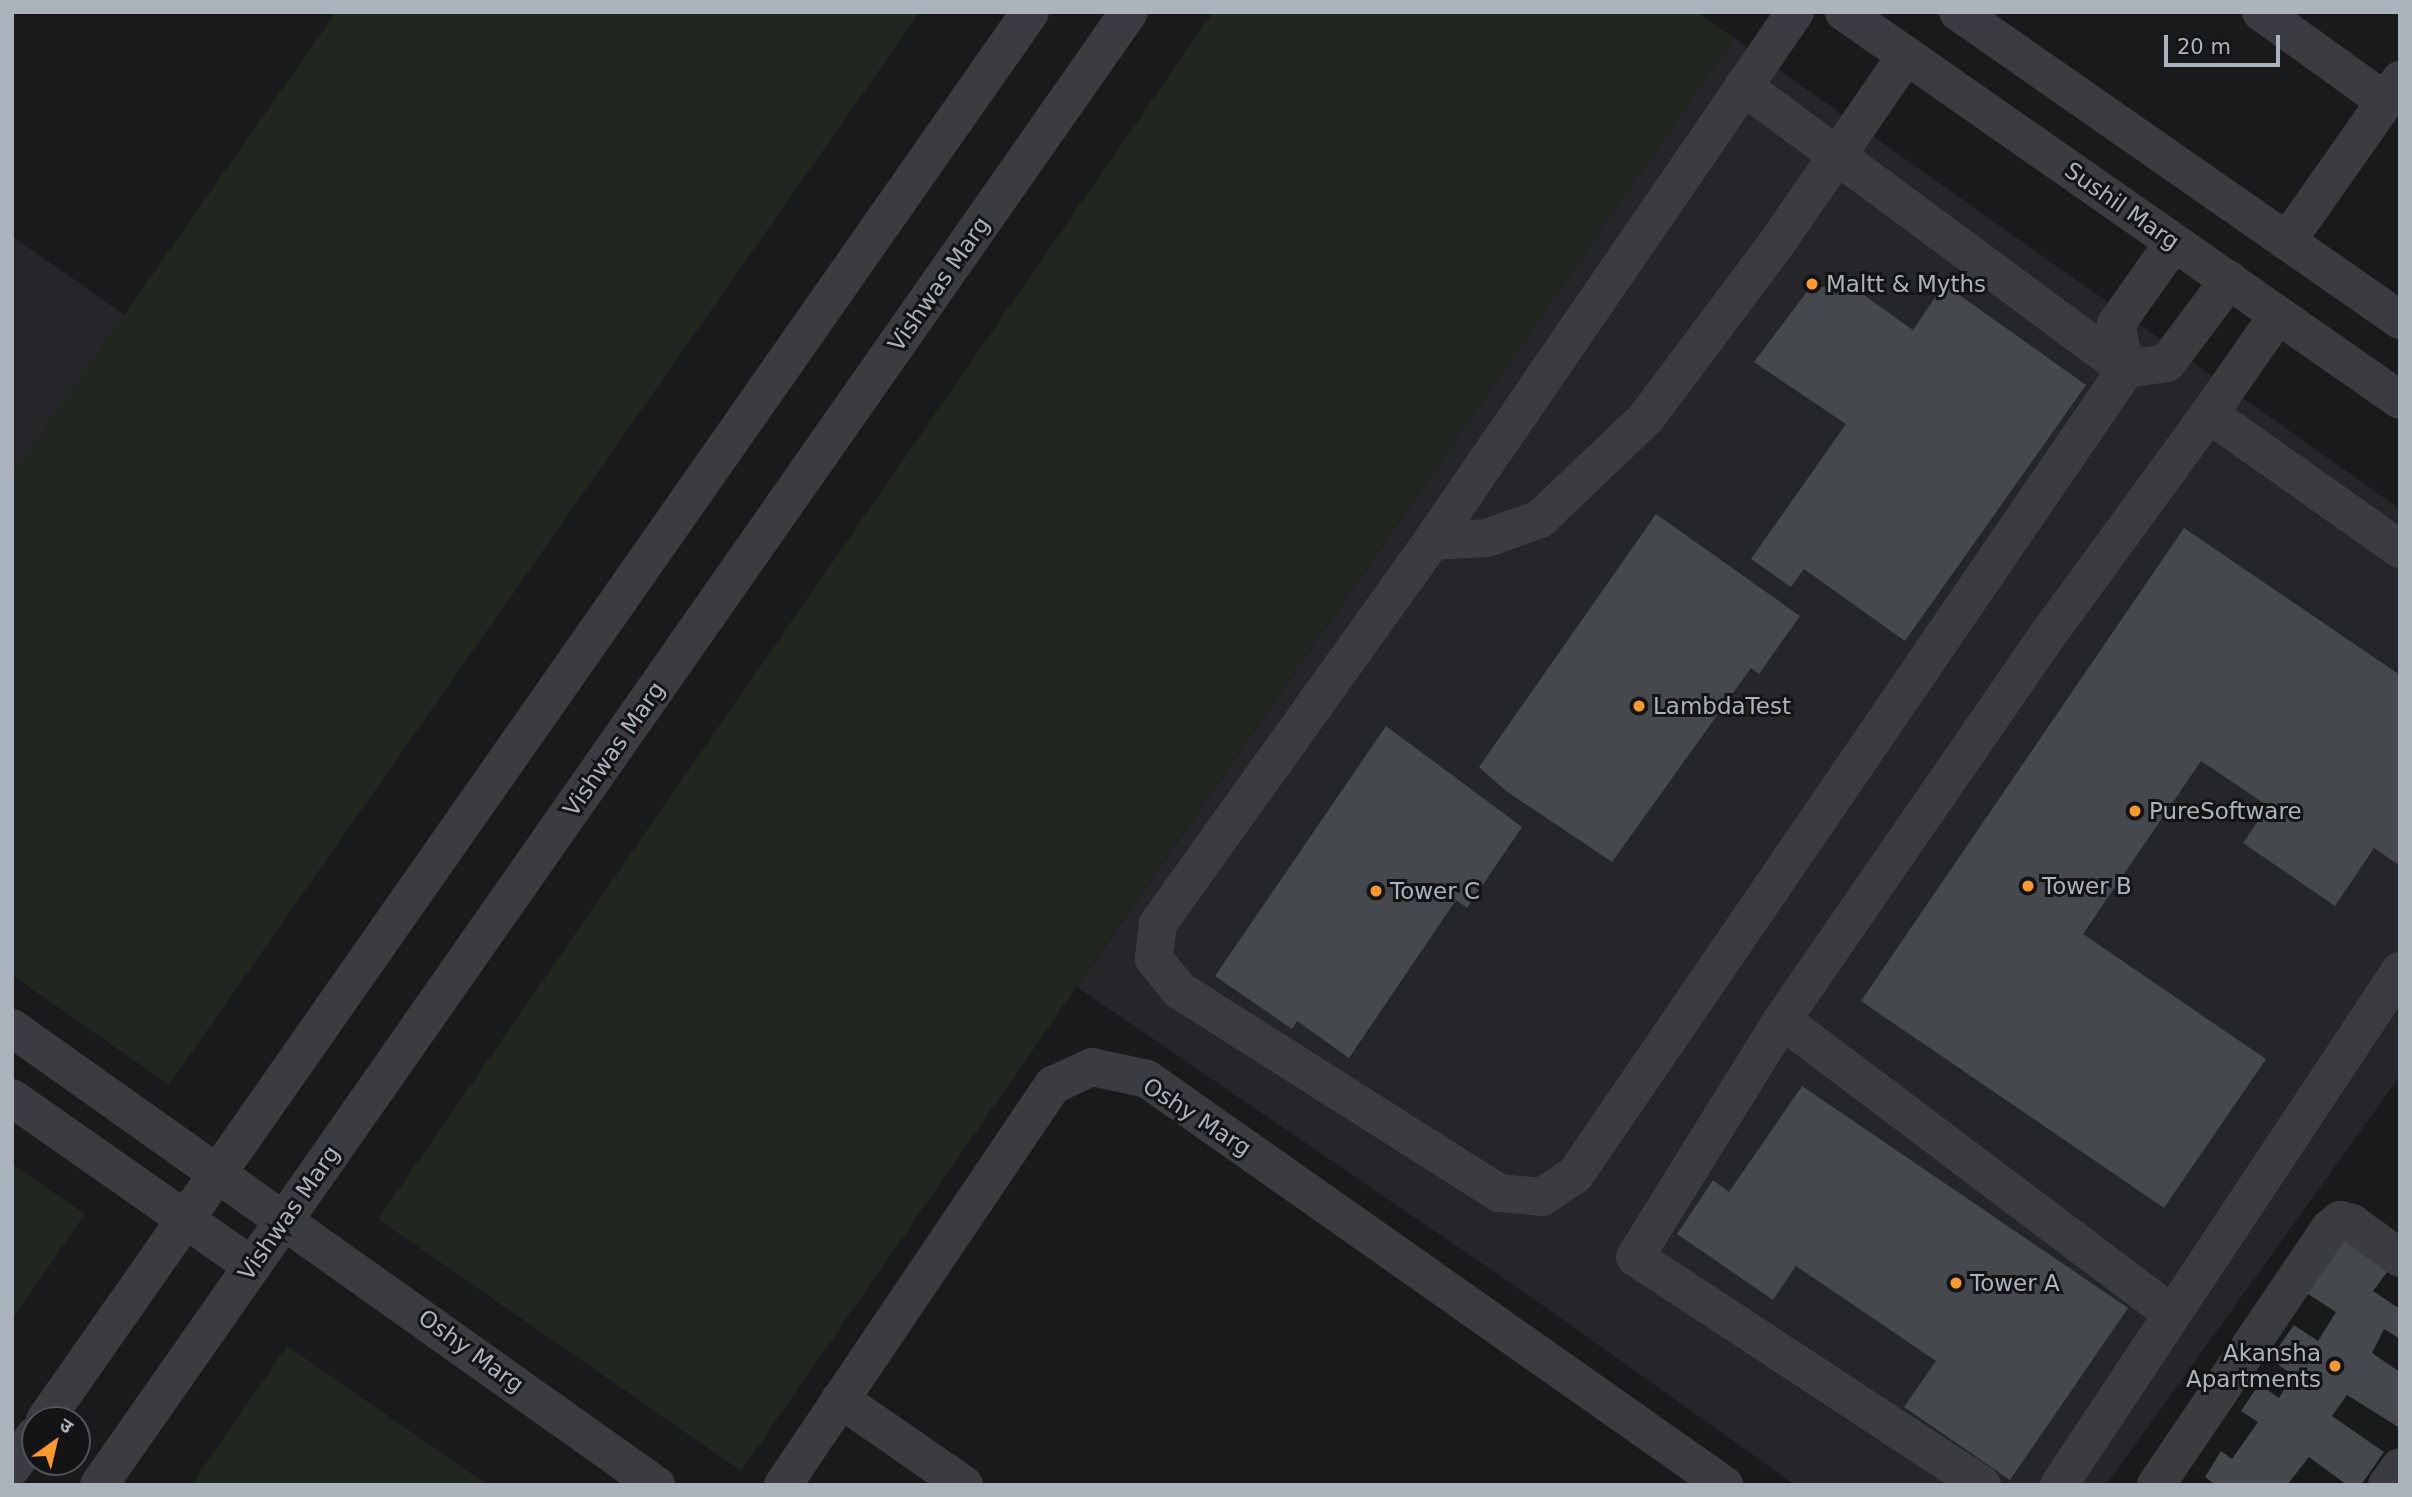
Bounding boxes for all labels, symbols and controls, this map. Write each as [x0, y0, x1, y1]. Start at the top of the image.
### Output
scale bar [2167, 21, 2282, 65]
text: 20 m [2177, 35, 2231, 59]
street label: Sushil Marg [2059, 156, 2185, 256]
street label: Vishwas Marg [882, 211, 996, 357]
place label: Maltt & Myths [1826, 270, 1986, 298]
marker: Maltt & Myths [1804, 276, 1820, 292]
street label: Vishwas Marg [557, 676, 671, 822]
place label: LambdaTest [1653, 692, 1791, 720]
marker: LambdaTest [1631, 698, 1647, 714]
place label: PureSoftware [2149, 797, 2302, 825]
marker: PureSoftware [2127, 803, 2143, 819]
place label: Tower B [2042, 872, 2132, 900]
place label: Tower C [1390, 877, 1480, 905]
marker: Tower B [2020, 878, 2036, 894]
marker: Tower C [1368, 883, 1384, 899]
street label: Oshy Marg [1138, 1072, 1256, 1162]
street label: Vishwas Marg [232, 1140, 346, 1286]
place label: Tower A [1970, 1269, 2060, 1297]
marker: Tower A [1948, 1275, 1964, 1291]
street label: Oshy Marg [413, 1304, 529, 1398]
place label: Akansha Apartments [2186, 1339, 2321, 1393]
marker: Akansha Apartments [2327, 1358, 2343, 1374]
north arrow [21, 1406, 91, 1476]
text: उ [56, 1413, 77, 1437]

